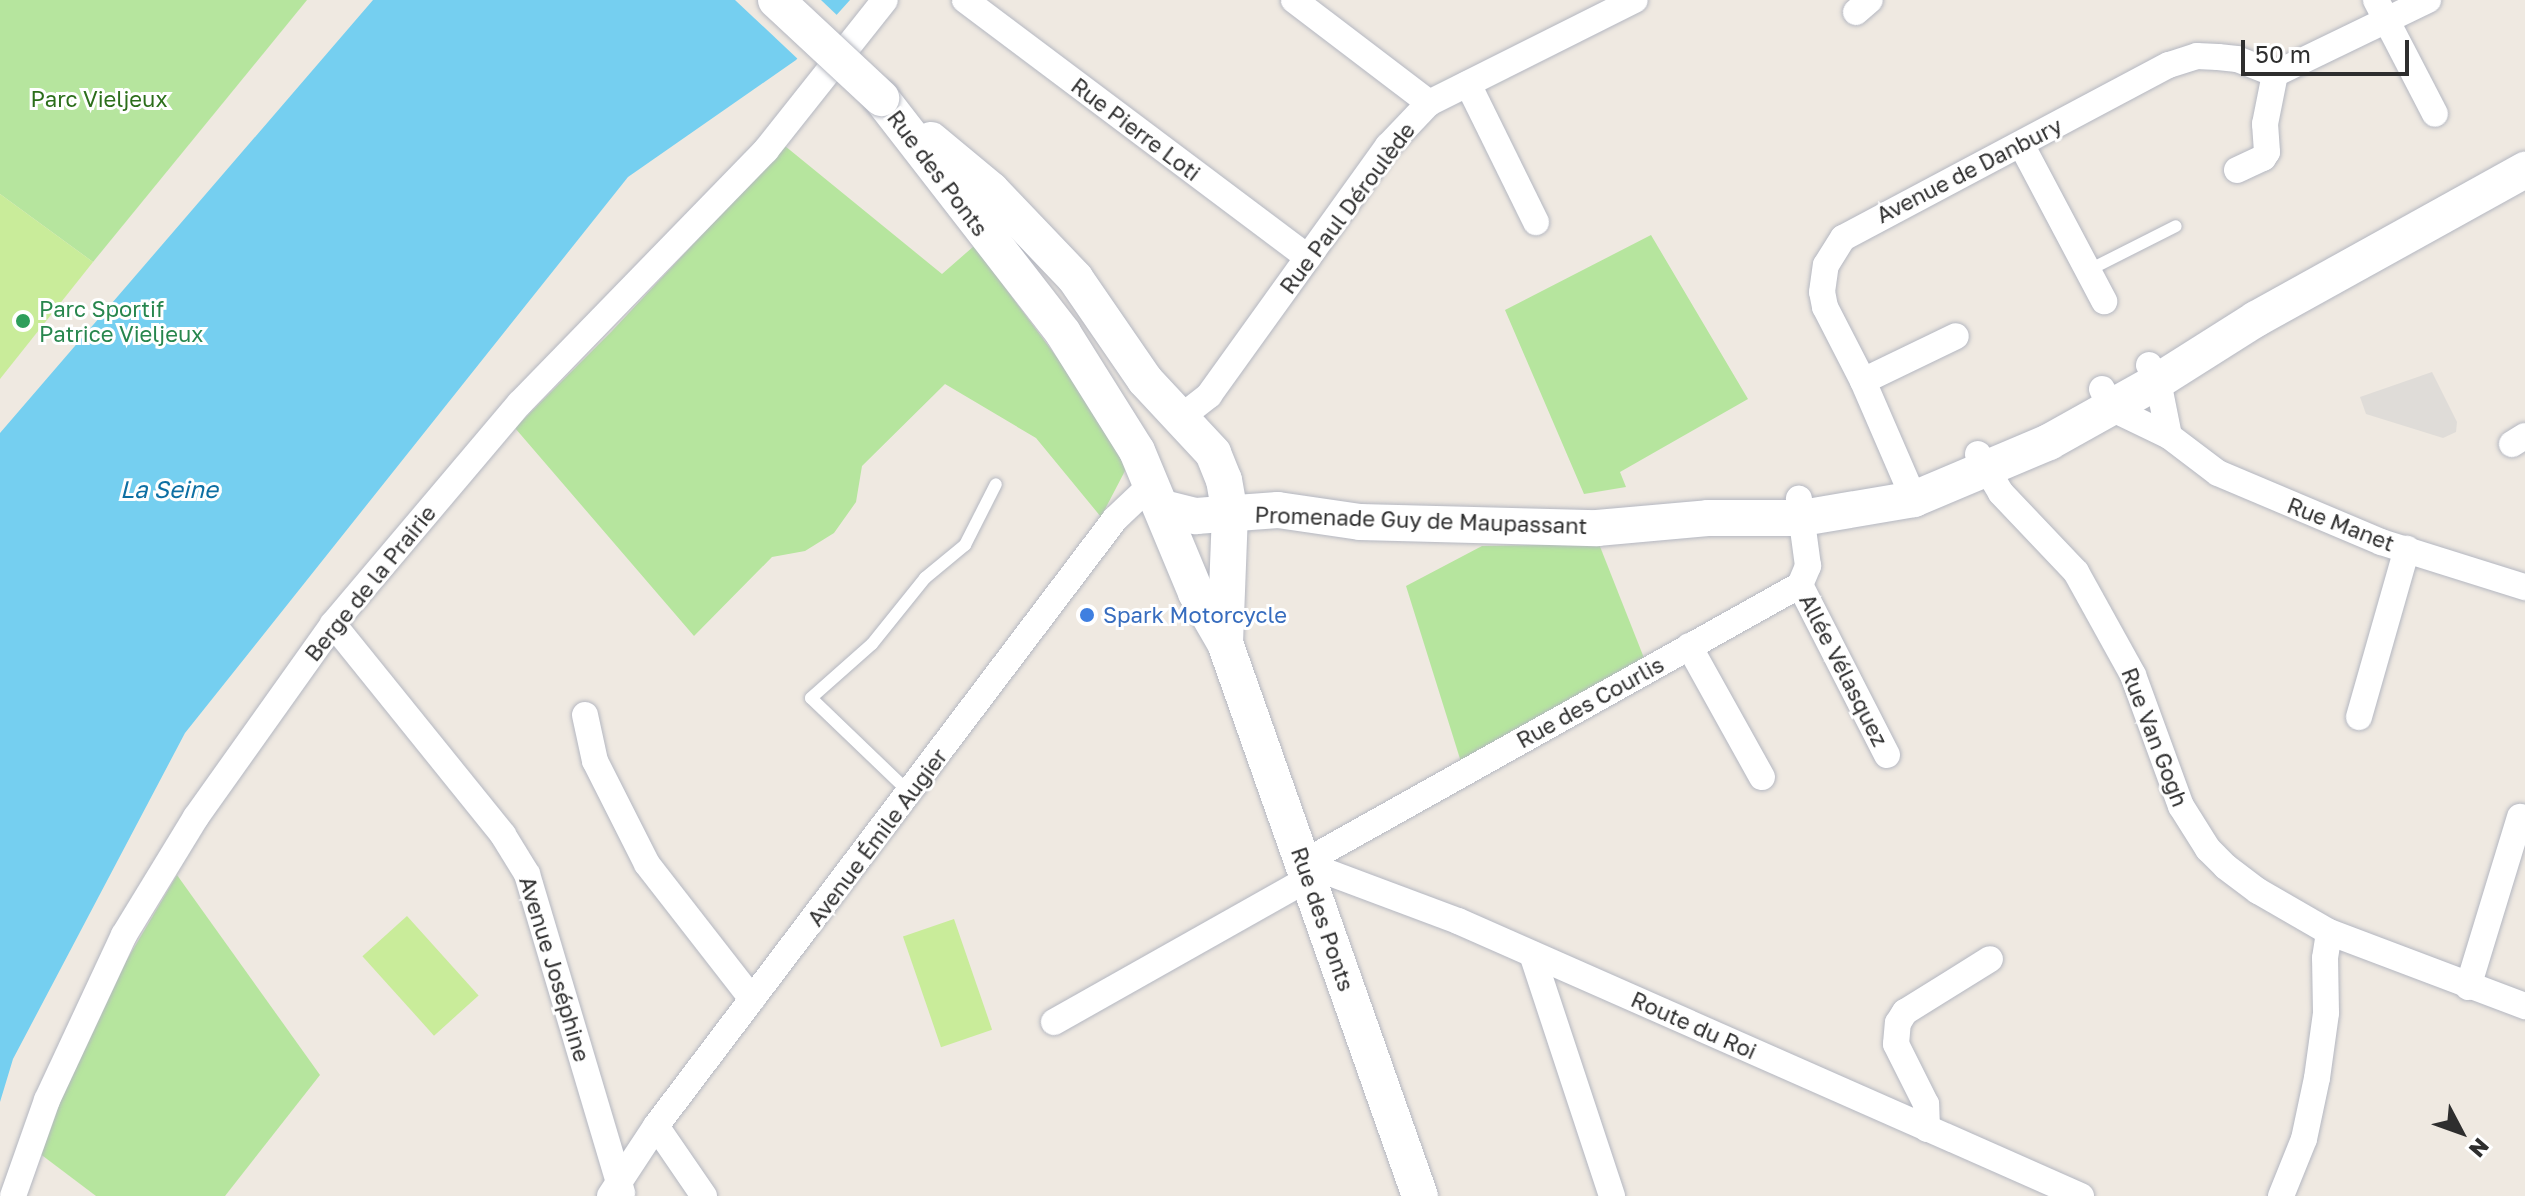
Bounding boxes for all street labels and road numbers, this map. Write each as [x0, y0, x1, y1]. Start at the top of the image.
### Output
street label: Rue Pierre Loti [1066, 72, 1206, 186]
street label: Rue des Ponts [882, 105, 994, 241]
street label: Avenue de Danbury [1872, 112, 2066, 228]
street label: Rue Paul Déroulède [1274, 117, 1420, 299]
street label: Rue Manet [2284, 492, 2398, 556]
street label: Berge de la Prairie [299, 500, 441, 666]
street label: Promenade Guy de Maupassant [1254, 501, 1588, 539]
street label: Allée Vélasquez [1794, 589, 1894, 751]
street label: Rue des Courlis [1512, 651, 1668, 753]
street label: Rue Van Gogh [2116, 664, 2194, 810]
street label: Avenue Émile Augier [802, 743, 952, 931]
street label: Rue des Ponts [1286, 843, 1360, 995]
street label: Avenue Joséphine [514, 873, 596, 1065]
street label: Route du Roi [1627, 986, 1761, 1064]

